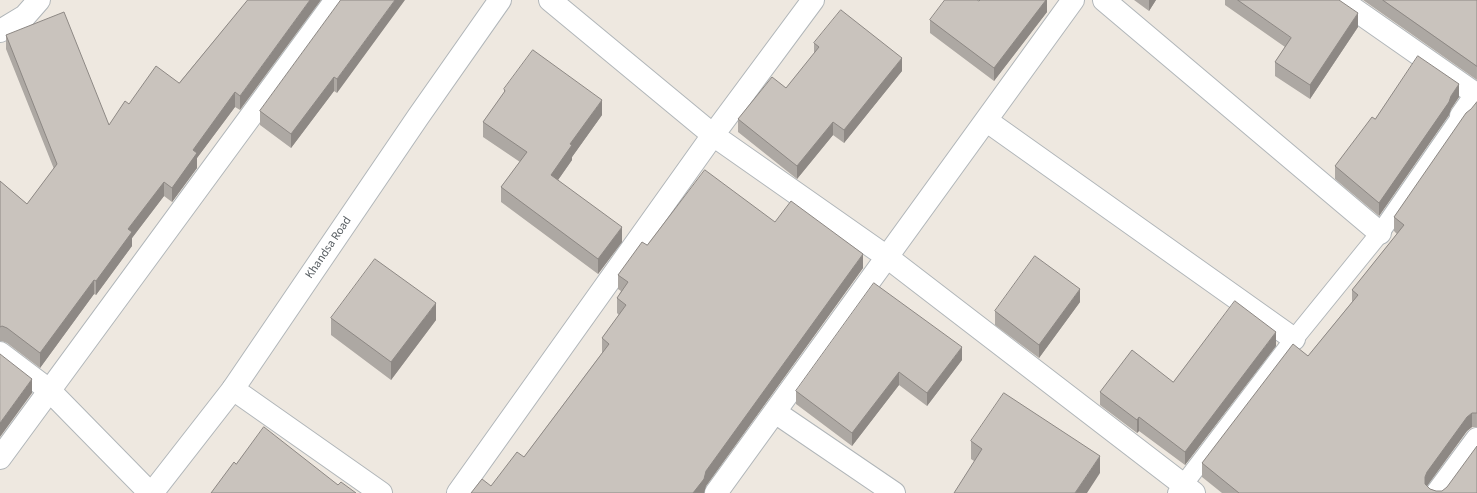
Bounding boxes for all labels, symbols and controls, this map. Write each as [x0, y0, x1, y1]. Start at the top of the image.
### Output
street label: Khandsa Road [303, 214, 355, 282]

